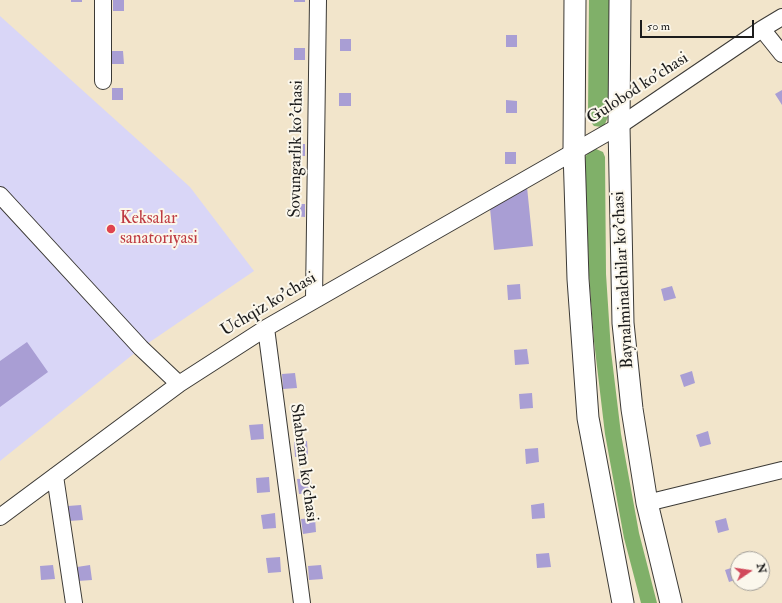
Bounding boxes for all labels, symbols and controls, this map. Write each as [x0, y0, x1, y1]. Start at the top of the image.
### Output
scale bar [642, 12, 756, 38]
text: 50 m [647, 19, 670, 34]
street label: Gulobod ko'chasi [583, 49, 693, 129]
street label: Sovungarlik ko'chasi [286, 80, 308, 218]
street label: Baynalminalchilar ko’chasi [609, 191, 639, 369]
place label: Keksalar sanatoriyasi [120, 209, 198, 249]
marker: Keksalar sanatoriyasi [105, 223, 117, 235]
street label: Uchqiz ko'chasi [218, 269, 320, 341]
street label: Shabnam ko'chasi [285, 403, 321, 523]
north arrow [730, 551, 770, 591]
text: N [754, 562, 769, 575]

